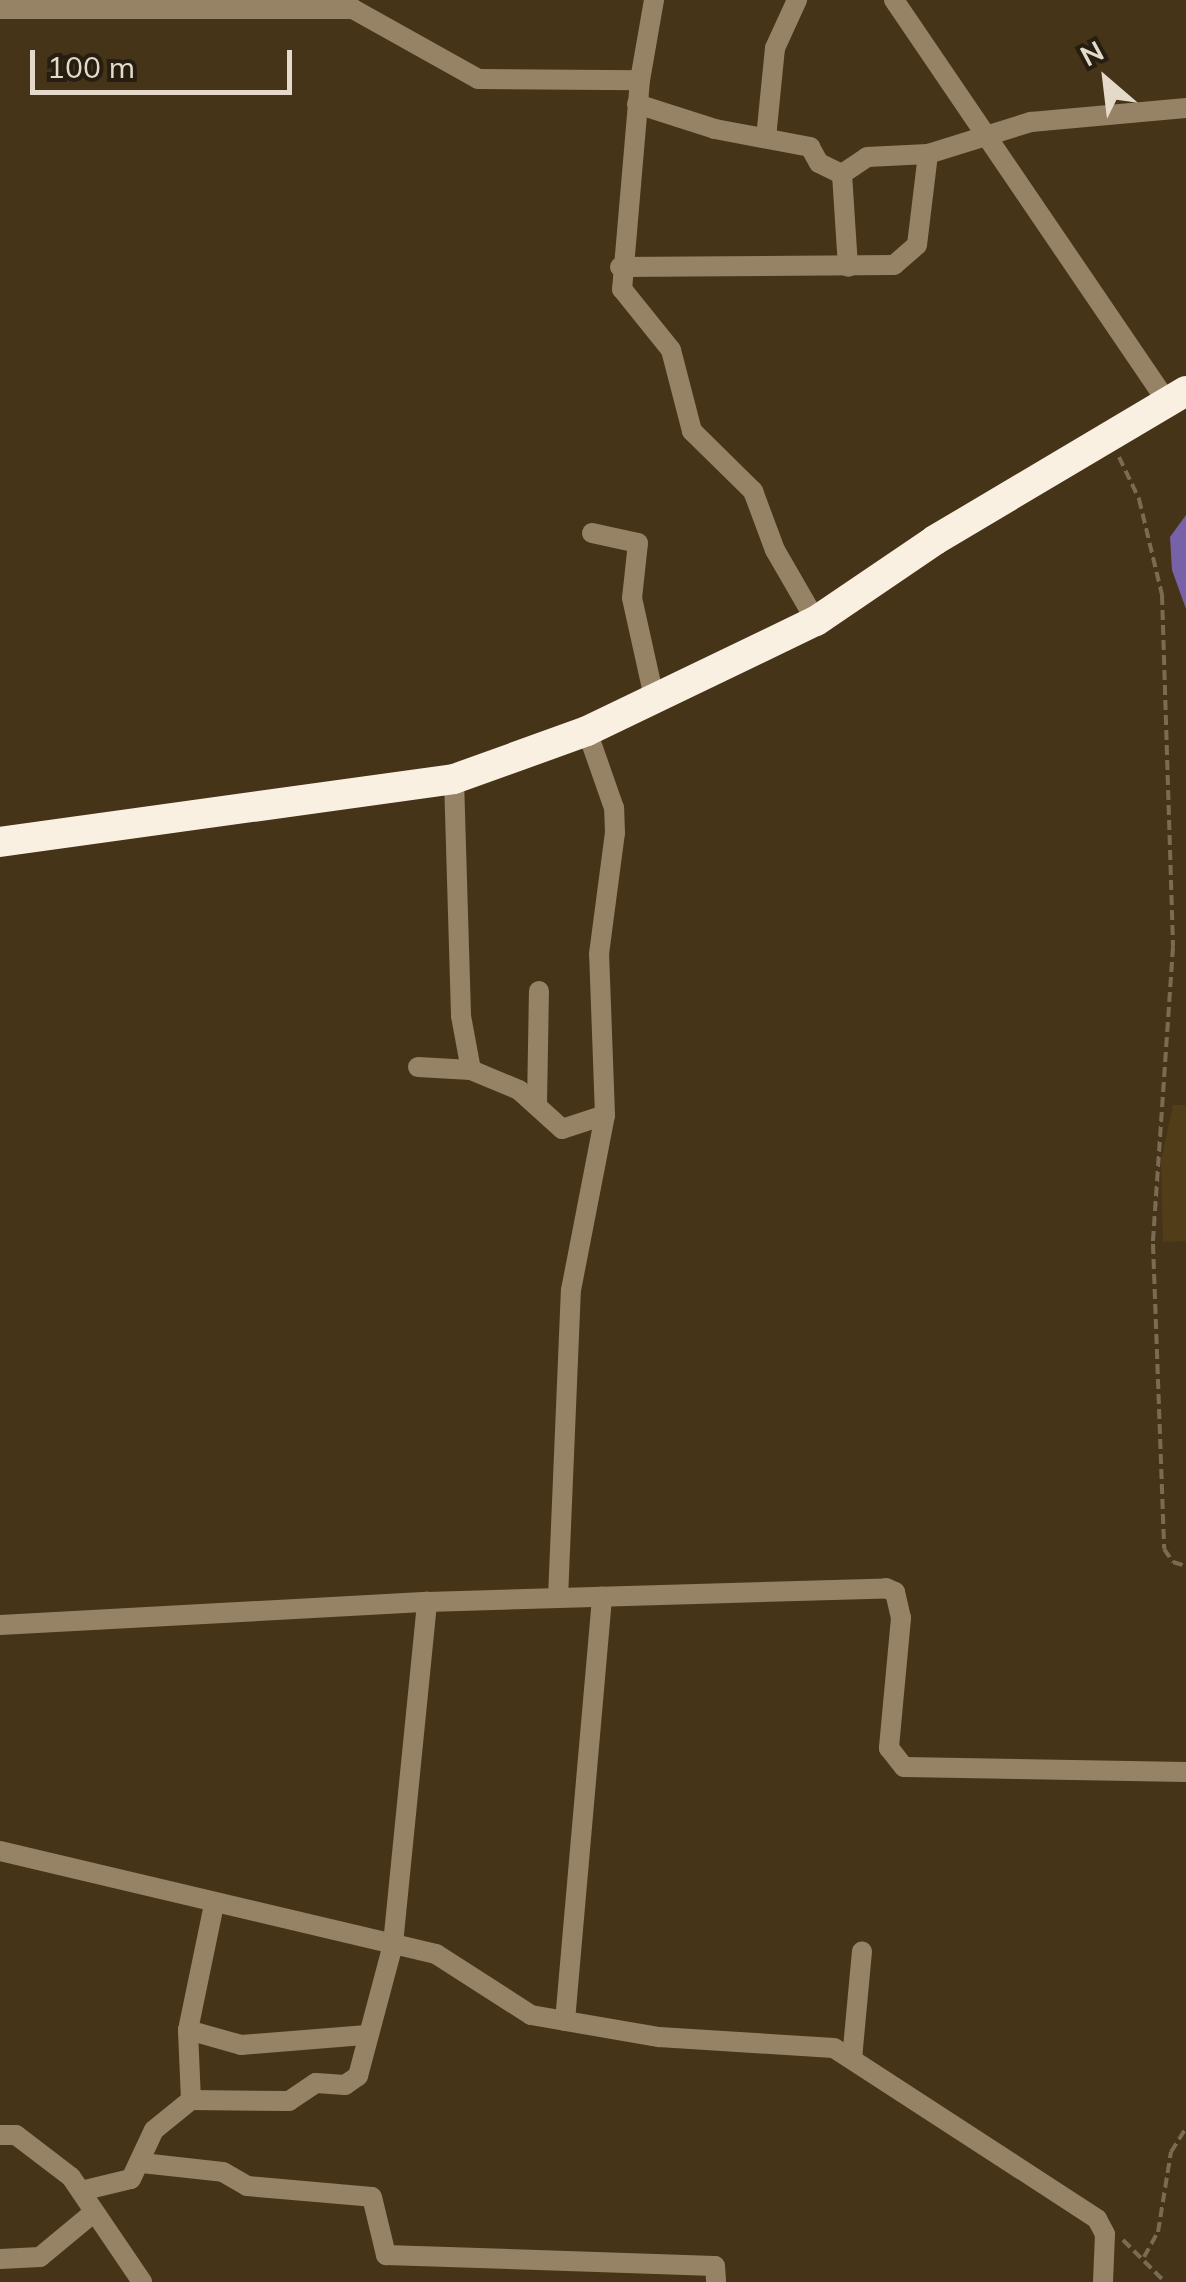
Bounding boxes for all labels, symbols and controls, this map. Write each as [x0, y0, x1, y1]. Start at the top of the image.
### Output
scale bar [35, 30, 298, 92]
north arrow [1056, 30, 1156, 130]
text: N [1074, 33, 1109, 73]
text: 100 m [47, 48, 135, 86]

